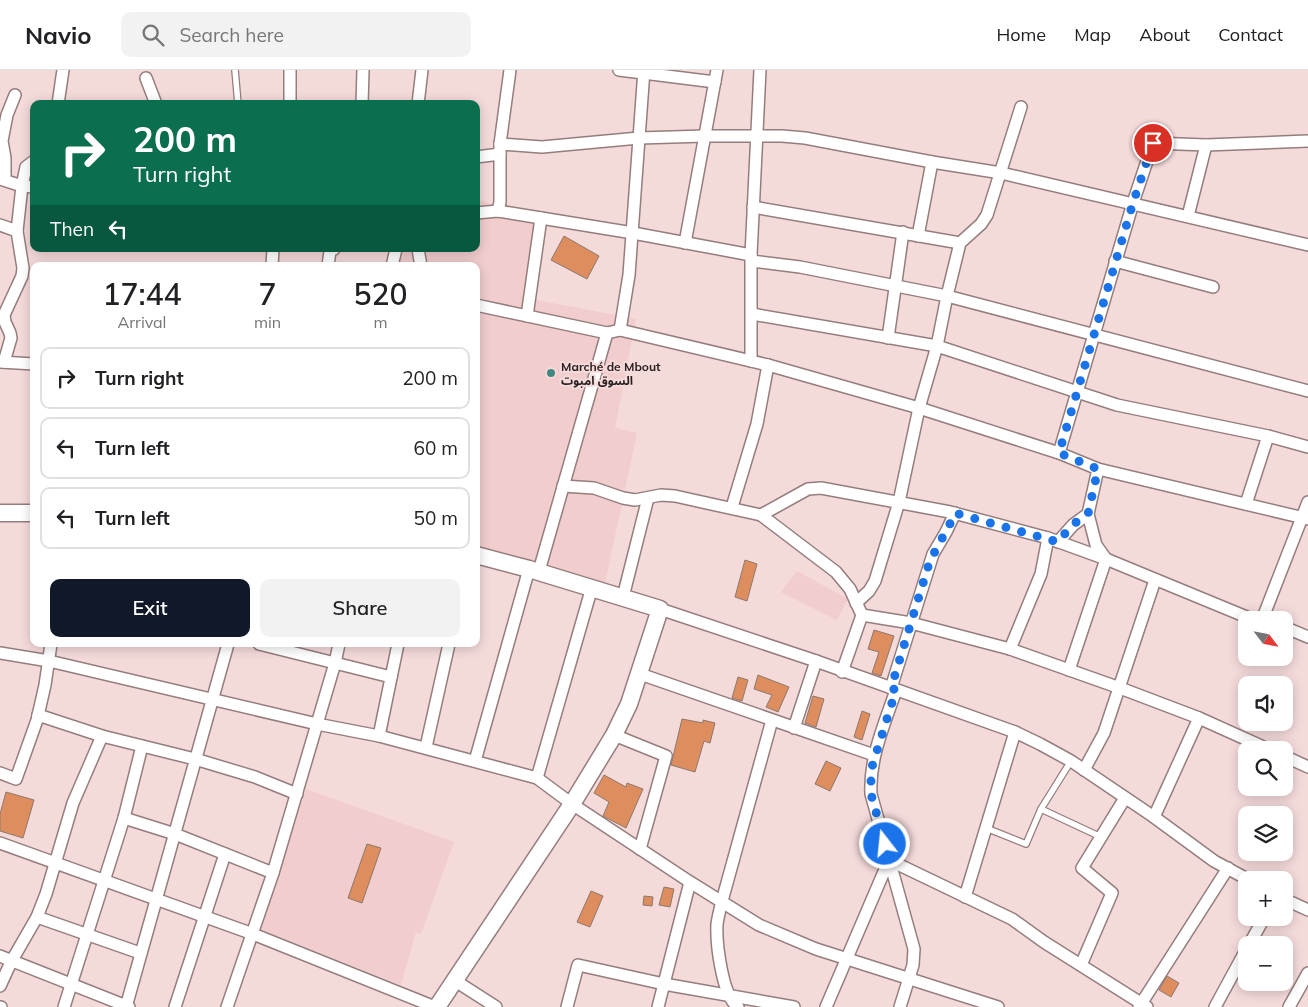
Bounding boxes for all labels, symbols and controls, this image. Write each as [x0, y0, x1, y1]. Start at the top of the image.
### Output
search box [121, 12, 471, 57]
text: Navio [25, 20, 91, 50]
icon: search [139, 21, 167, 49]
text: Search here [179, 23, 284, 47]
text: Home [996, 23, 1046, 46]
text: Map [1074, 23, 1111, 46]
text: About [1139, 23, 1190, 46]
text: Contact [1218, 23, 1283, 46]
text: 200 m [133, 117, 237, 161]
icon: right [50, 120, 115, 185]
pin [1132, 122, 1174, 164]
icon: arrive [1139, 129, 1167, 157]
text: Turn right [133, 160, 231, 188]
icon: left [104, 215, 132, 243]
text: Then [50, 217, 94, 241]
text: 17:44 [102, 275, 182, 313]
text: 7 [259, 275, 277, 313]
text: 520 [354, 275, 408, 313]
text: Arrival [118, 312, 166, 332]
text: min [254, 312, 281, 332]
text: m [374, 312, 388, 332]
place label: Marché de Mbout السوق امبوت [561, 359, 661, 388]
icon: right [52, 364, 80, 392]
text: Turn right [95, 366, 184, 390]
text: 200 m [402, 366, 458, 390]
marker: Marché de Mbout السوق امبوت [545, 367, 557, 379]
icon: left [52, 434, 80, 462]
text: Turn left [95, 436, 170, 460]
text: 60 m [414, 436, 458, 460]
icon: left [52, 504, 80, 532]
text: Turn left [95, 506, 170, 530]
text: 50 m [414, 506, 458, 530]
button: Exit [50, 579, 250, 637]
button: Share [260, 579, 460, 637]
north arrow [1238, 611, 1292, 666]
map controls [1238, 611, 1293, 991]
button: sound [1238, 676, 1293, 731]
button: search [1238, 741, 1293, 796]
button: layers [1238, 806, 1293, 861]
position arrow [858, 817, 910, 869]
button: + [1238, 871, 1293, 926]
button: − [1238, 936, 1293, 991]

